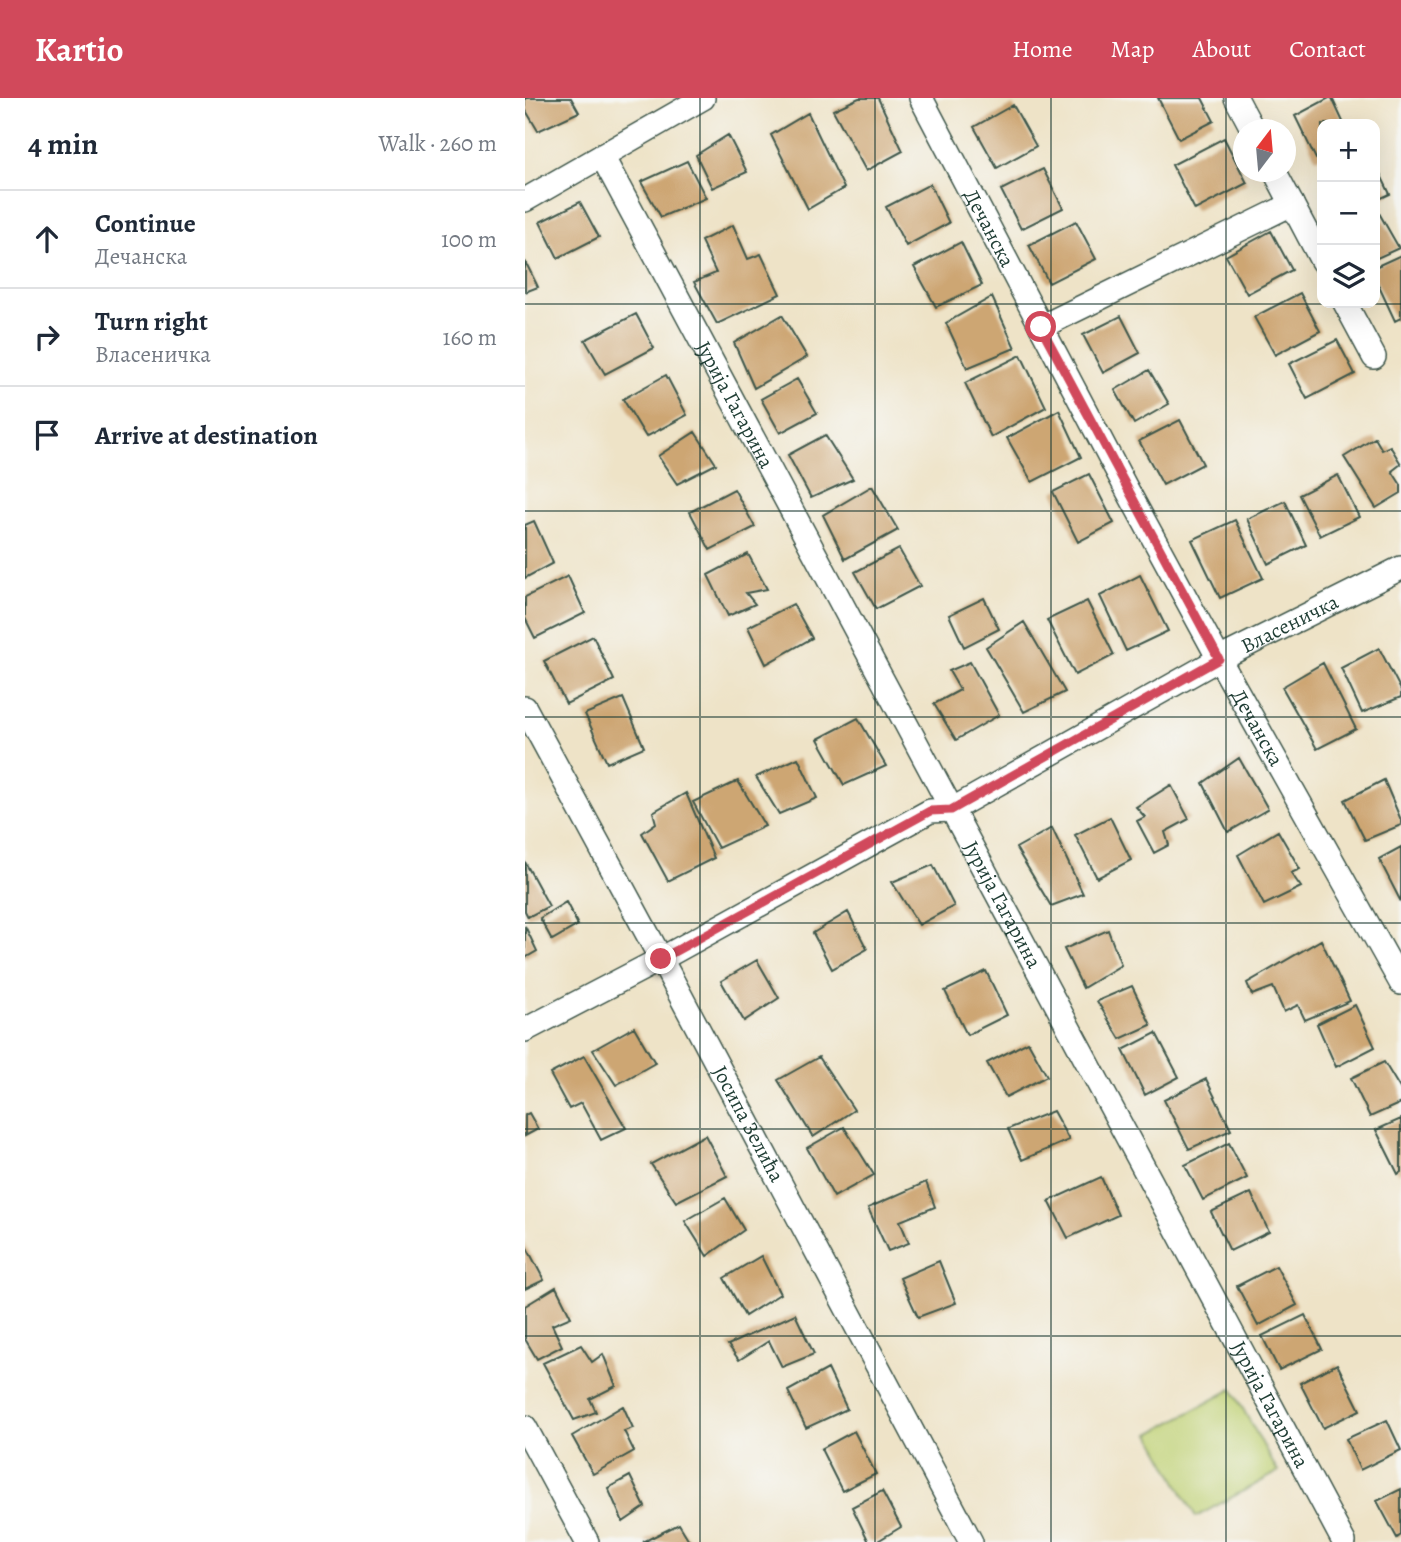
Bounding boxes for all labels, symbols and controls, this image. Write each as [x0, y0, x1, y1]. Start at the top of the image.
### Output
text: Kartio [35, 27, 123, 72]
text: Home [1012, 33, 1073, 65]
text: Map [1111, 33, 1155, 65]
text: About [1193, 33, 1251, 65]
text: Contact [1289, 33, 1366, 65]
north arrow [1233, 119, 1296, 182]
map controls [1317, 119, 1380, 308]
button: + [1317, 119, 1380, 182]
text: 4 min [28, 124, 98, 164]
text: Walk · 260 m [378, 128, 497, 159]
button: − [1317, 182, 1380, 245]
street label: Дечанска [957, 184, 1022, 272]
text: Continue [95, 206, 196, 241]
icon: ahead [28, 220, 66, 258]
text: 100 m [441, 224, 497, 255]
text: Дечанска [95, 241, 187, 272]
button: layers [1317, 245, 1380, 308]
text: Turn right [95, 304, 208, 339]
route start [1025, 311, 1056, 342]
icon: right [28, 318, 66, 356]
text: 160 m [443, 322, 497, 353]
street label: Јурија Гагарина [690, 336, 781, 473]
text: Власеничка [95, 339, 211, 370]
icon: arrive [28, 416, 66, 454]
text: Arrive at destination [95, 418, 318, 453]
street label: Власеничка [1236, 587, 1343, 660]
street label: Дечанска [1225, 684, 1291, 772]
street label: Јурија Гагарина [957, 836, 1048, 973]
route end [645, 943, 676, 974]
street label: Јосипа Зелића [706, 1061, 791, 1187]
street label: Јурија Гагарина [1225, 1336, 1316, 1473]

